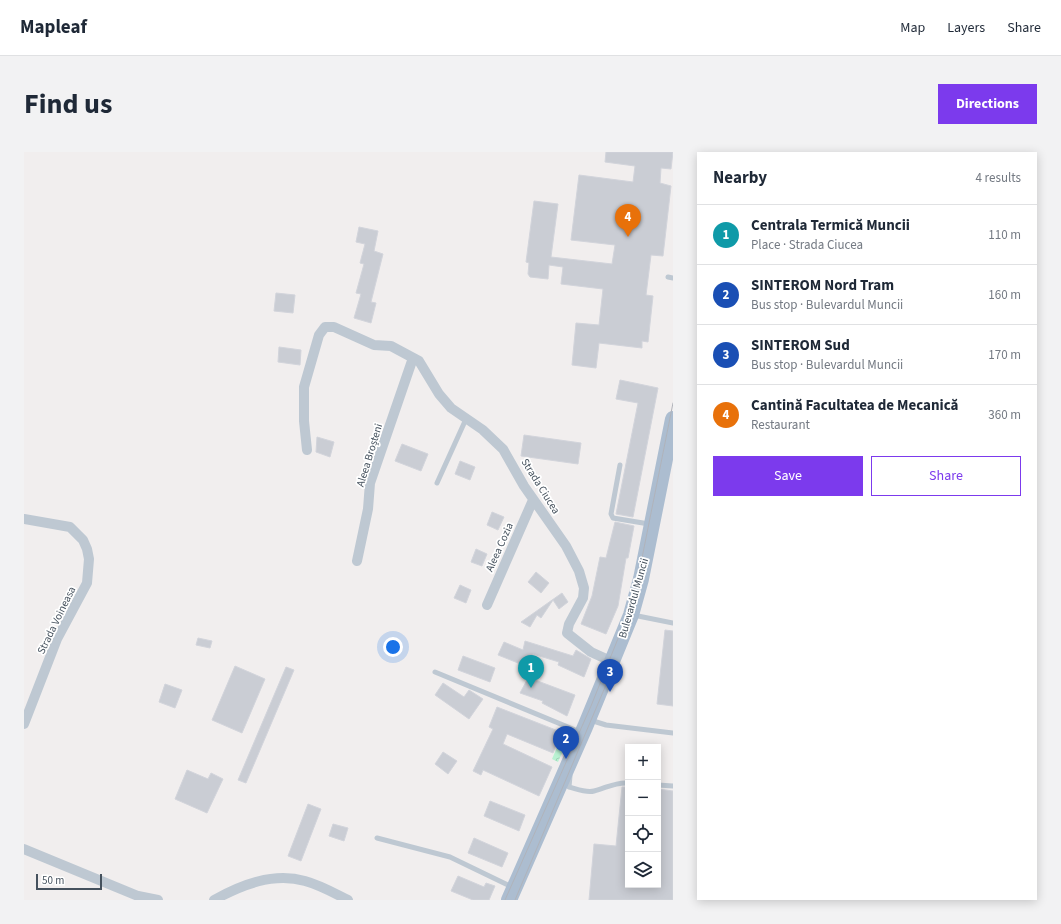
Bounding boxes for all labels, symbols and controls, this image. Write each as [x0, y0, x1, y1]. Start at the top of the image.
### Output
text: Mapleaf [20, 14, 87, 41]
text: Map [900, 18, 925, 38]
text: Layers [947, 18, 985, 38]
text: Share [1007, 18, 1041, 38]
text: Find us [24, 84, 112, 124]
button: Directions [938, 84, 1037, 124]
text: Nearby [713, 166, 767, 190]
text: 4 results [976, 169, 1021, 187]
pin: 4 [615, 204, 641, 237]
text: Centrala Termică Muncii [751, 215, 910, 236]
text: 1 [723, 226, 729, 244]
text: 110 m [988, 226, 1021, 244]
text: Place · Strada Ciucea [751, 236, 863, 254]
text: SINTEROM Nord Tram [751, 275, 894, 296]
text: 2 [723, 286, 729, 304]
text: 160 m [988, 286, 1021, 304]
text: Bus stop · Bulevardul Muncii [751, 296, 903, 314]
text: SINTEROM Sud [751, 335, 850, 356]
text: 3 [723, 346, 729, 364]
text: 170 m [988, 346, 1021, 364]
text: Bus stop · Bulevardul Muncii [751, 356, 903, 374]
text: Cantină Facultatea de Mecanică [751, 395, 959, 416]
text: 4 [723, 406, 729, 424]
text: 360 m [988, 406, 1021, 424]
text: Restaurant [751, 416, 810, 434]
street label: Aleea Broșteni [353, 422, 386, 489]
street label: Strada Ciucea [518, 456, 564, 517]
button: Save [713, 456, 863, 496]
button: Share [871, 456, 1021, 496]
street label: Aleea Cozia [482, 520, 517, 574]
street label: Bulevardul Muncii [615, 556, 652, 640]
street label: Strada Voineasa [34, 584, 79, 657]
your location [383, 637, 403, 657]
pin: 1 [518, 655, 544, 688]
pin: 3 [597, 659, 623, 692]
pin: 2 [553, 726, 579, 759]
map controls [625, 744, 661, 888]
button: + [625, 744, 661, 780]
button: − [625, 780, 661, 816]
button: locate [625, 816, 661, 852]
button: layers [625, 852, 661, 888]
scale bar [36, 872, 102, 891]
text: 50 m [42, 873, 64, 888]

